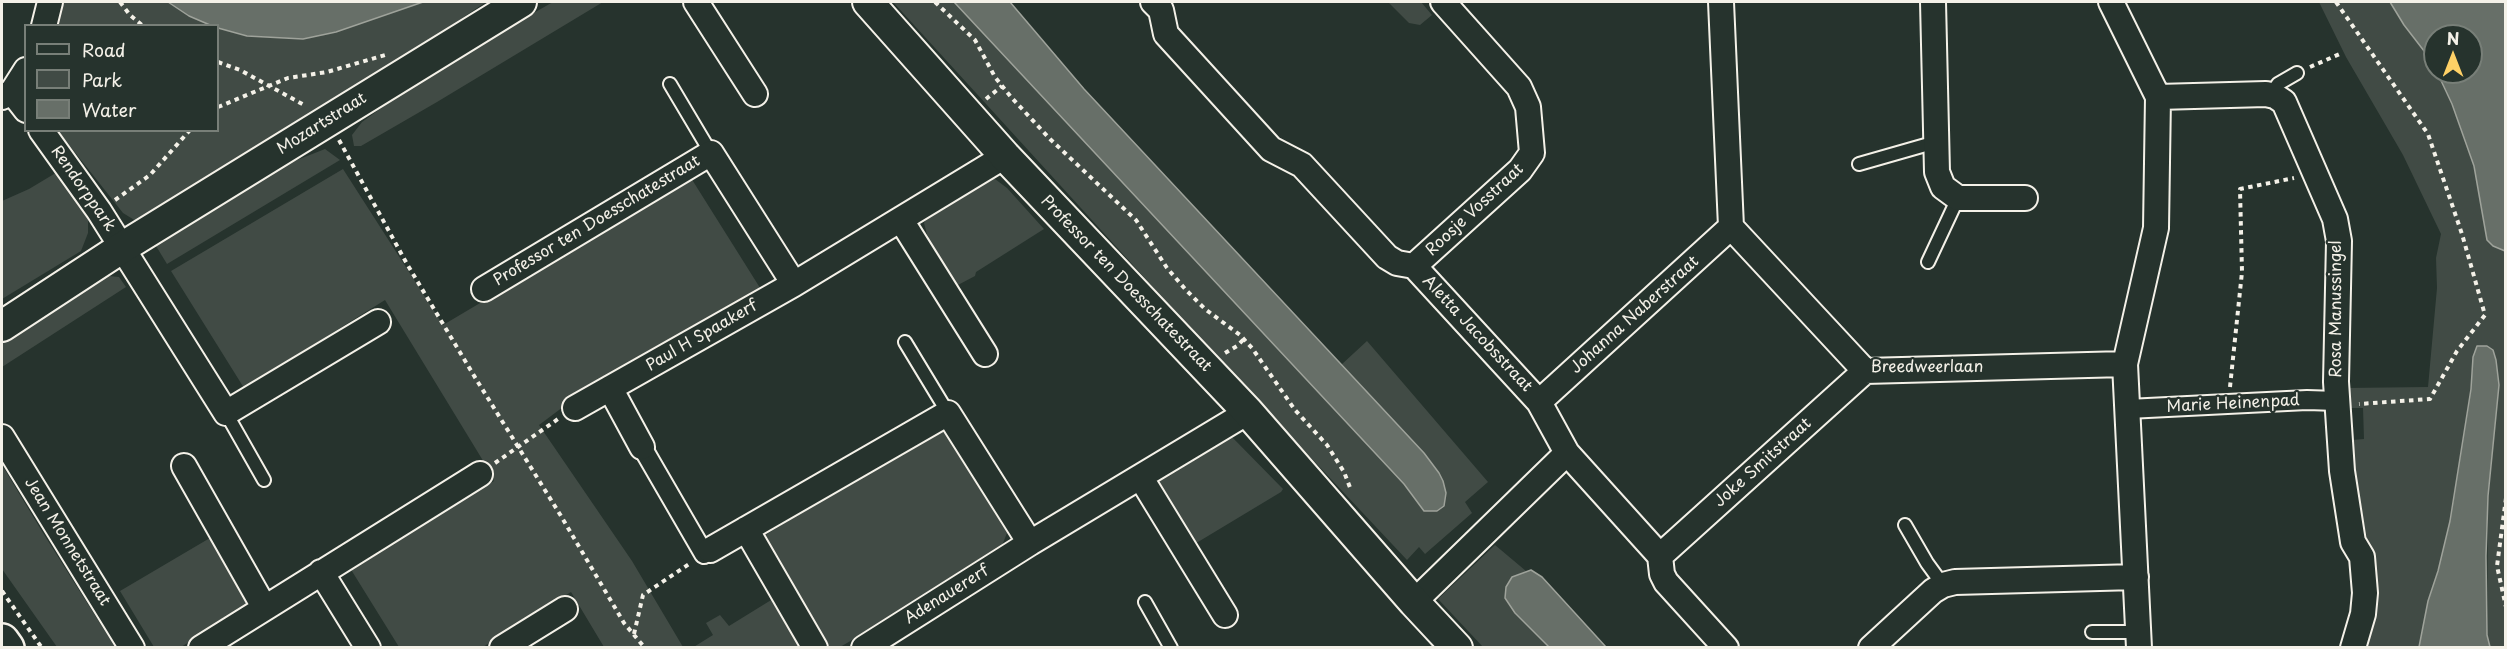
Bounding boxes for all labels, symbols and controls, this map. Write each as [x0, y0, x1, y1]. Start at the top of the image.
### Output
legend [24, 24, 219, 132]
north arrow [2423, 24, 2483, 84]
text: N [2447, 26, 2459, 50]
text: Road [82, 36, 126, 63]
text: Park [82, 66, 122, 93]
street label: Mozartstraat [274, 89, 370, 159]
text: Water [82, 96, 136, 123]
street label: Rendorppark [46, 143, 120, 235]
street label: Professor ten Doesschatestraat [490, 152, 704, 290]
street label: Roosje Vosstraat [1422, 160, 1528, 260]
street label: Professor ten Doesschatestraat [1037, 192, 1215, 376]
street label: Rosa Manussingel [2327, 240, 2347, 378]
street label: Johanna Naberstraat [1567, 252, 1703, 378]
street label: Aletta Jacobsstraat [1418, 272, 1536, 396]
street label: Paul H Spaakerf [643, 296, 761, 376]
street label: Breedweerlaan [1871, 358, 1983, 378]
street label: Marie Heinenpad [2166, 391, 2300, 417]
street label: Joke Smitstraat [1710, 414, 1816, 512]
street label: Jean Monnetstraat [20, 474, 114, 610]
street label: Adenauererf [901, 562, 993, 628]

